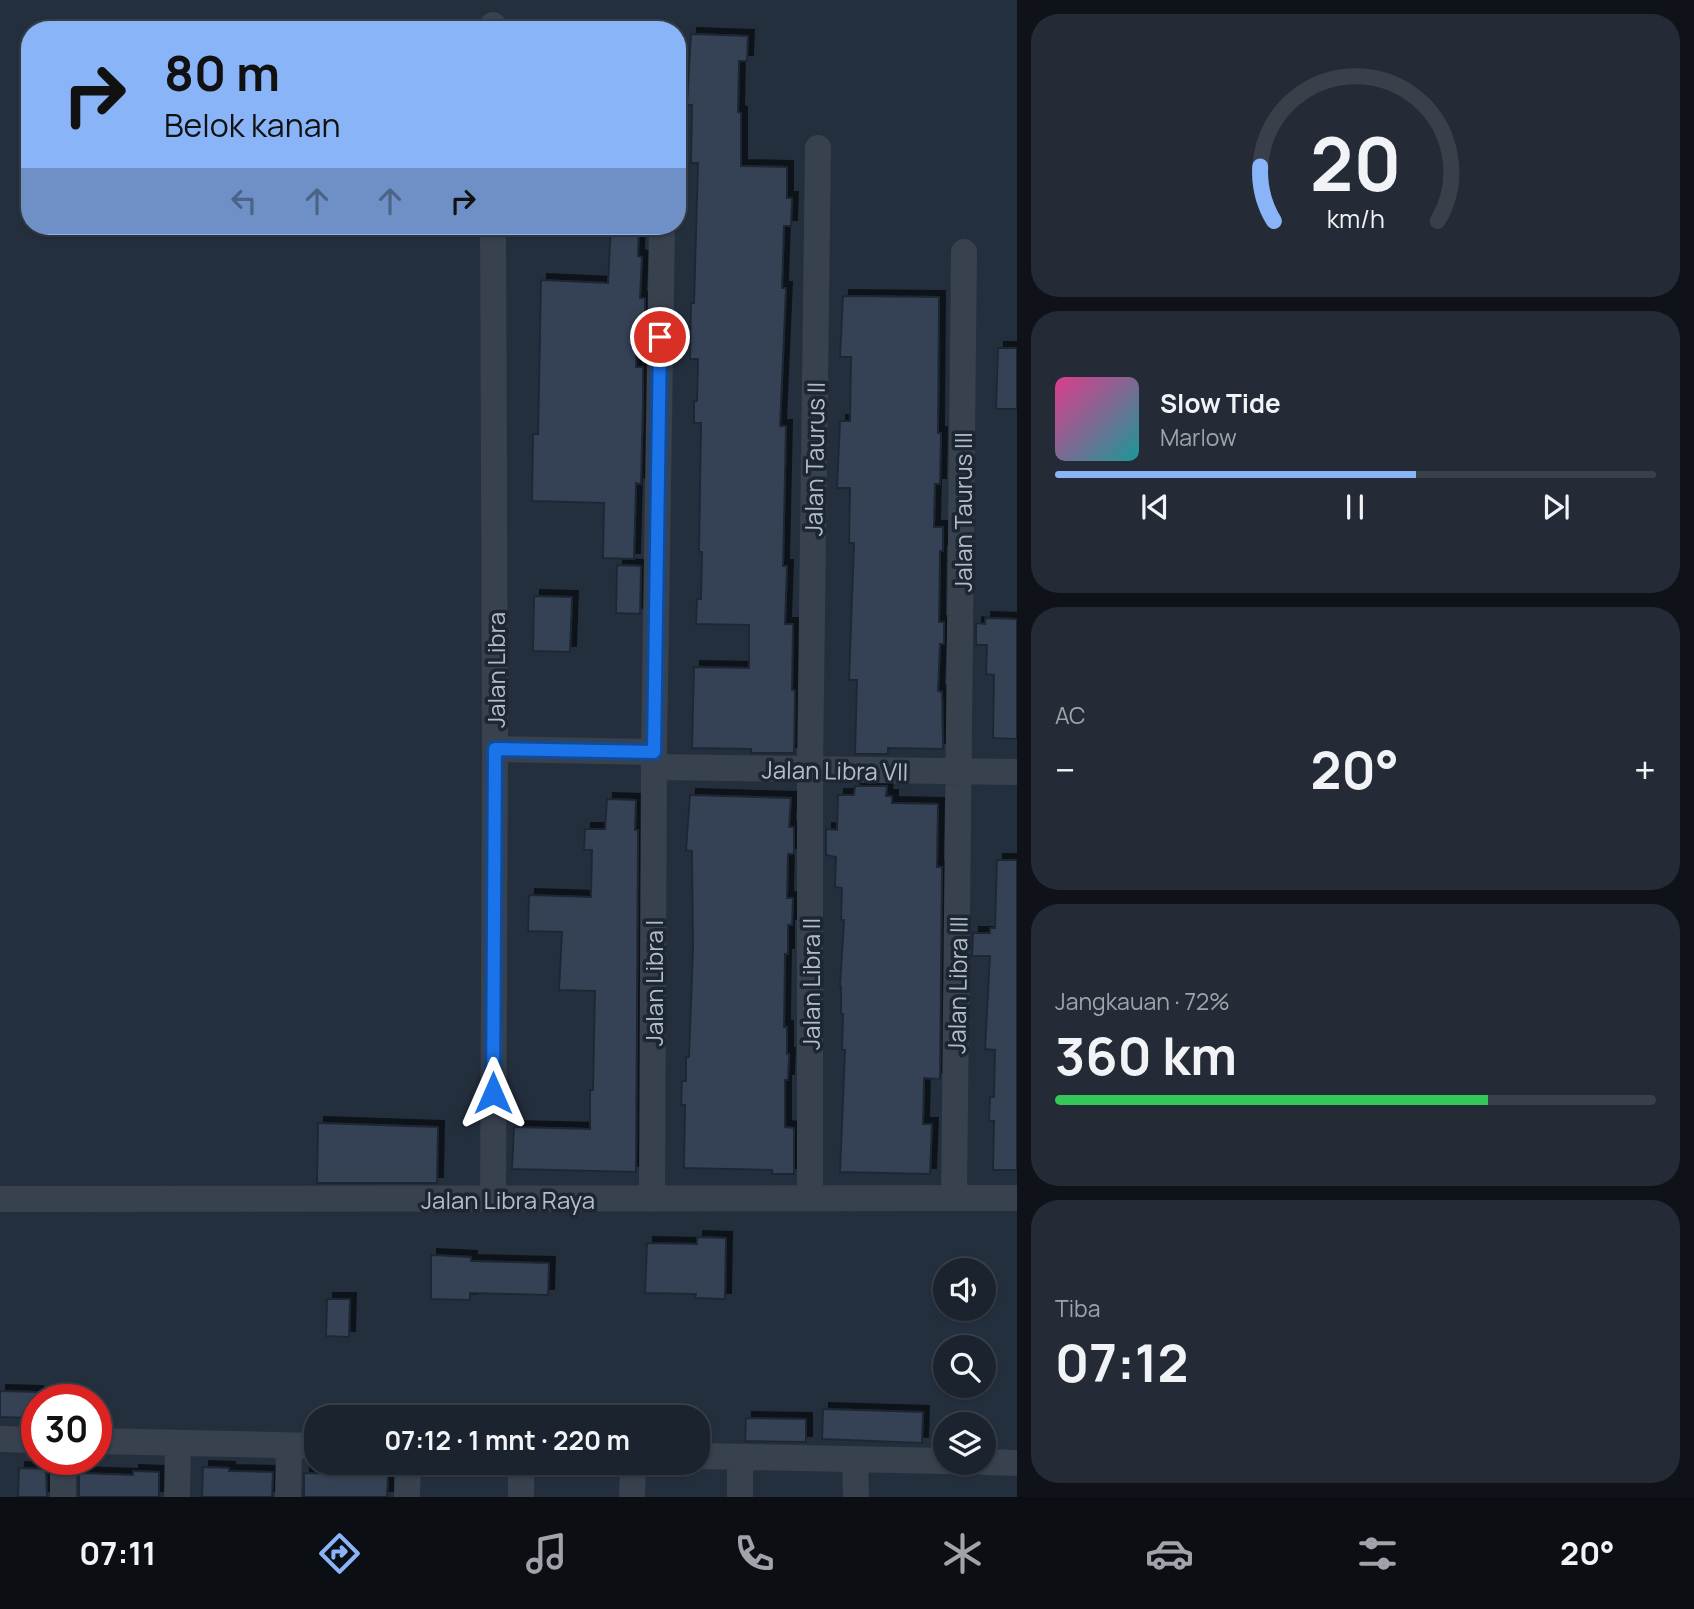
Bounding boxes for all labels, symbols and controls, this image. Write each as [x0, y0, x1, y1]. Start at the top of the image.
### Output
text: 80 m [164, 39, 280, 106]
icon: right [49, 49, 140, 140]
text: Belok kanan [164, 103, 340, 147]
text: 20 [1310, 114, 1401, 214]
icon: left [225, 182, 263, 220]
icon: ahead [298, 182, 336, 220]
icon: ahead [371, 182, 409, 220]
icon: right [444, 182, 482, 220]
text: km/h [1326, 201, 1385, 236]
pin [630, 307, 690, 367]
icon: arrive [641, 318, 679, 356]
street label: Jalan Taurus II [796, 382, 832, 536]
text: Slow Tide [1160, 385, 1281, 421]
text: Marlow [1160, 421, 1237, 453]
street label: Jalan Taurus III [946, 432, 979, 592]
icon: previous [1136, 488, 1174, 526]
icon: pause [1336, 488, 1374, 526]
icon: next [1537, 488, 1575, 526]
street label: Jalan Libra [479, 612, 512, 728]
text: AC [1055, 699, 1086, 731]
text: 20° [1311, 734, 1399, 805]
text: − [1055, 743, 1076, 795]
text: + [1634, 743, 1656, 795]
street label: Jalan Libra VII [761, 752, 909, 788]
street label: Jalan Libra III [939, 916, 975, 1054]
street label: Jalan Libra II [794, 918, 827, 1050]
street label: Jalan Libra I [637, 920, 670, 1046]
text: Jangkauan · 72% [1055, 985, 1230, 1017]
text: 360 km [1055, 1020, 1237, 1091]
position arrow [456, 1056, 530, 1130]
street label: Jalan Libra Raya [421, 1183, 595, 1216]
map controls [933, 1258, 996, 1475]
button: sound [933, 1258, 996, 1321]
text: Tiba [1055, 1292, 1100, 1324]
text: 07:12 [1055, 1327, 1189, 1398]
button: search [933, 1335, 996, 1398]
speed limit sign: 30 [21, 1384, 112, 1475]
button: layers [933, 1412, 996, 1475]
text: 07:12 · 1 mnt · 220 m [384, 1422, 630, 1458]
icon: directions [315, 1529, 364, 1578]
icon: music [522, 1529, 571, 1578]
icon: phone [730, 1529, 779, 1578]
icon: climate [938, 1529, 987, 1578]
icon: car [1145, 1529, 1194, 1578]
icon: filters [1353, 1529, 1402, 1578]
text: 07:11 [79, 1531, 156, 1575]
text: 20° [1560, 1531, 1615, 1575]

